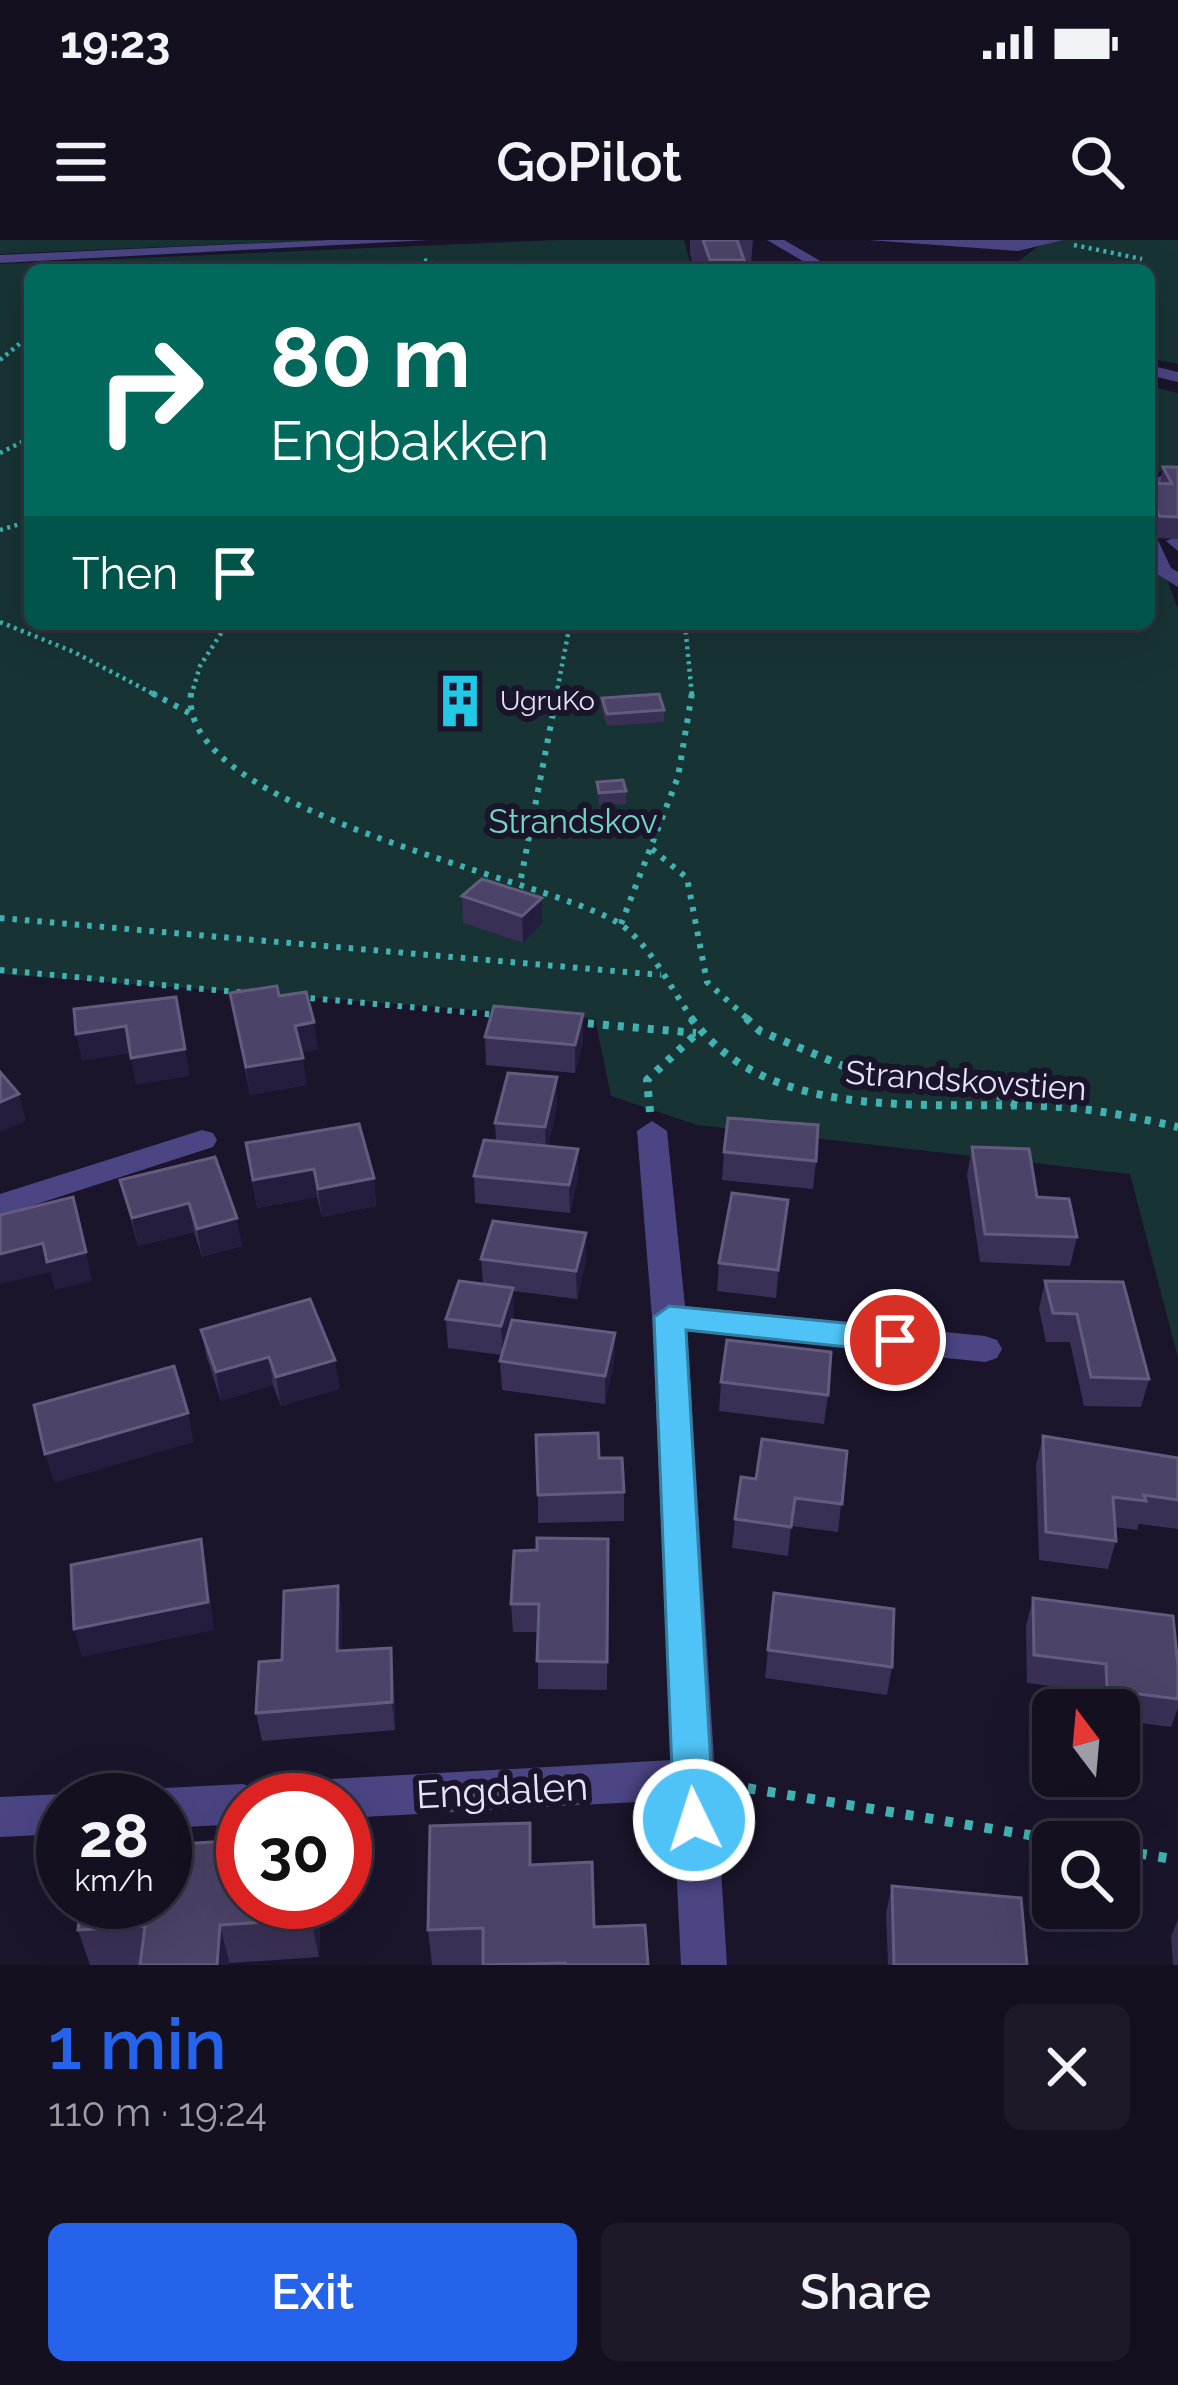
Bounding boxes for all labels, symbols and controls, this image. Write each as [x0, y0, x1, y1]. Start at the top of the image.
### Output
text: 19:23 [60, 16, 170, 69]
icon: menu [48, 129, 114, 195]
icon: search [1064, 129, 1130, 195]
text: GoPilot [496, 130, 682, 194]
text: 80 m [270, 308, 471, 407]
icon: right [72, 312, 228, 468]
text: Engbakken [270, 409, 549, 473]
icon: arrive [202, 540, 268, 606]
text: Then [72, 547, 178, 600]
building icon: UgruKo [431, 672, 489, 730]
place label: UgruKo [500, 685, 595, 716]
park label: Strandskov [488, 802, 658, 841]
street label: Strandskovstien [844, 1053, 1088, 1108]
pin [844, 1289, 946, 1391]
icon: arrive [862, 1307, 928, 1373]
north arrow [1032, 1689, 1140, 1797]
map controls [1032, 1689, 1140, 1929]
position arrow [631, 1757, 757, 1883]
street label: Engdalen [415, 1763, 589, 1817]
speed limit sign: 30 [216, 1773, 372, 1929]
text: 28 [79, 1801, 149, 1871]
button: search [1032, 1821, 1140, 1929]
text: km/h [74, 1863, 154, 1898]
text: 1 min [48, 2001, 227, 2086]
button: close [1004, 2004, 1130, 2130]
text: 110 m · 19:24 [48, 2089, 267, 2135]
button: Exit [48, 2223, 577, 2361]
button: Share [601, 2223, 1130, 2361]

